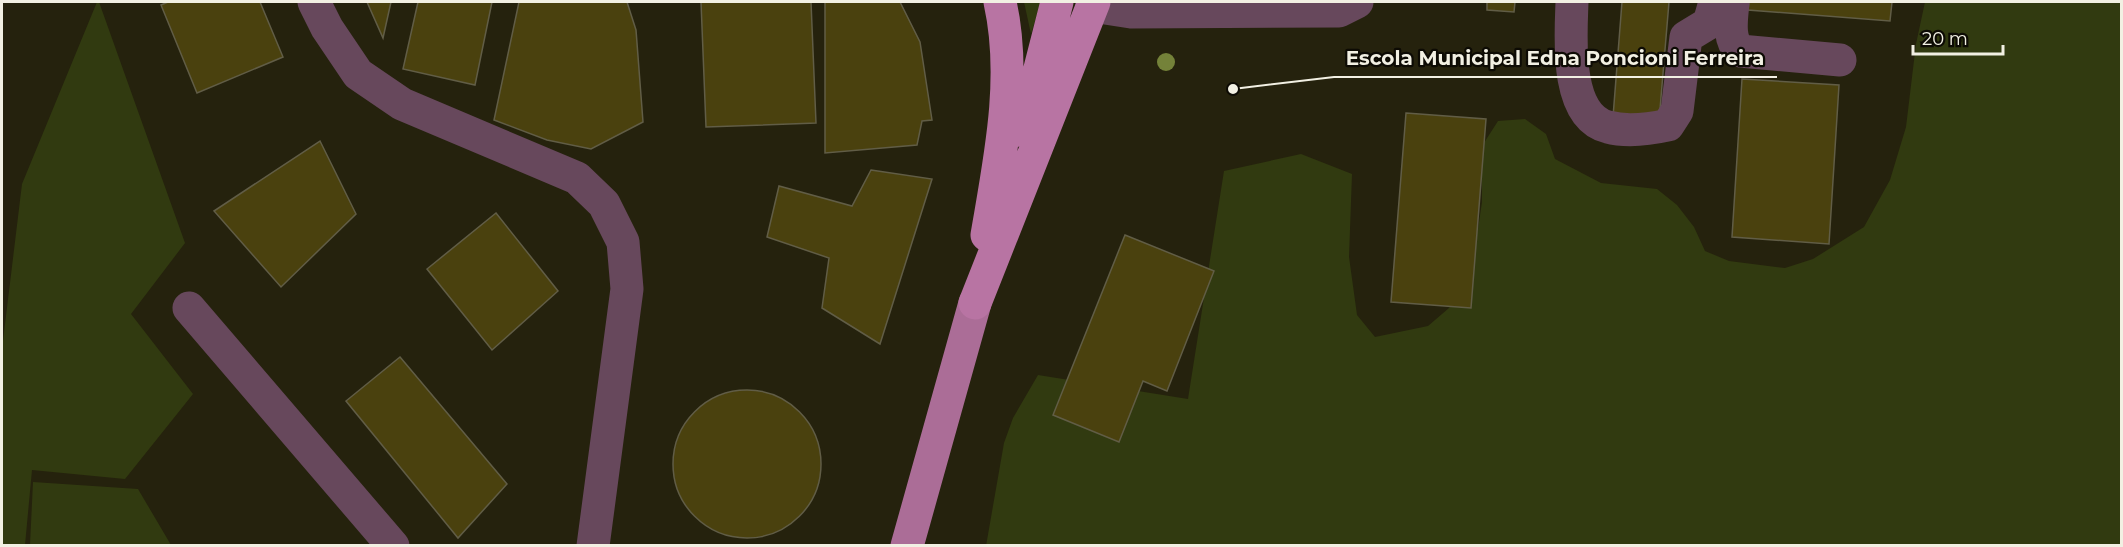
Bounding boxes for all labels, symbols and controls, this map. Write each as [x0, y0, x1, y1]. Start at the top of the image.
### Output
scale bar [1913, 18, 2003, 56]
text: 20 m [1922, 28, 1968, 50]
callout: Escola Municipal Edna Poncioni Ferreira [1334, 39, 1777, 77]
text: Escola Municipal Edna Poncioni Ferreira [1346, 46, 1764, 70]

